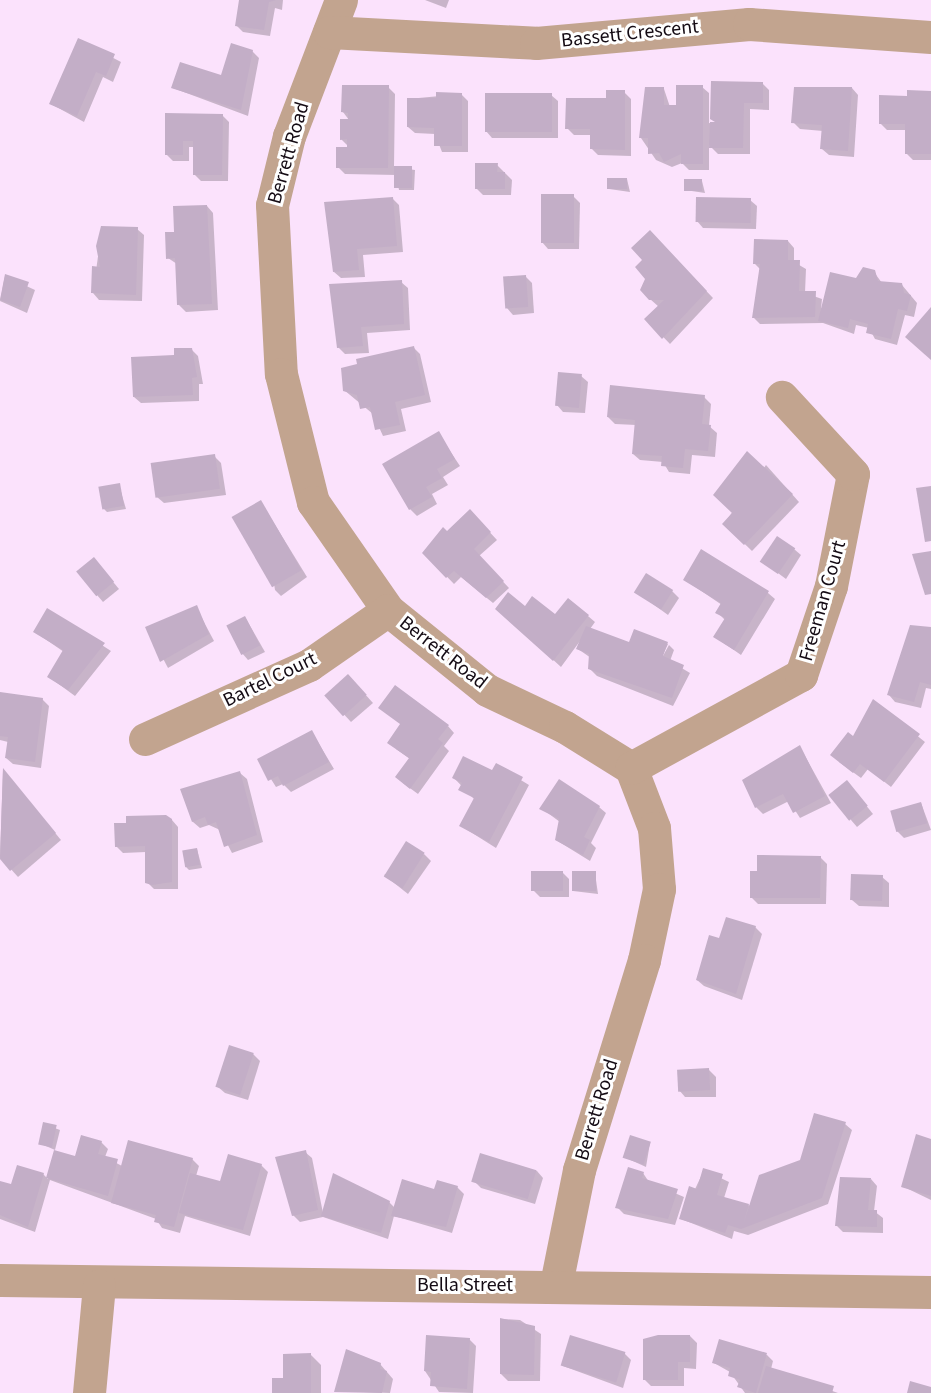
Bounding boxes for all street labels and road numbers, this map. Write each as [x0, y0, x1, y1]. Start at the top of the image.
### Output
street label: Bassett Crescent [560, 15, 700, 53]
street label: Berrett Road [263, 99, 315, 207]
street label: Freeman Court [794, 538, 852, 664]
street label: Berrett Road [394, 611, 492, 695]
street label: Bartel Court [219, 647, 321, 713]
street label: Berrett Road [570, 1056, 624, 1164]
street label: Bella Street [417, 1273, 513, 1297]

